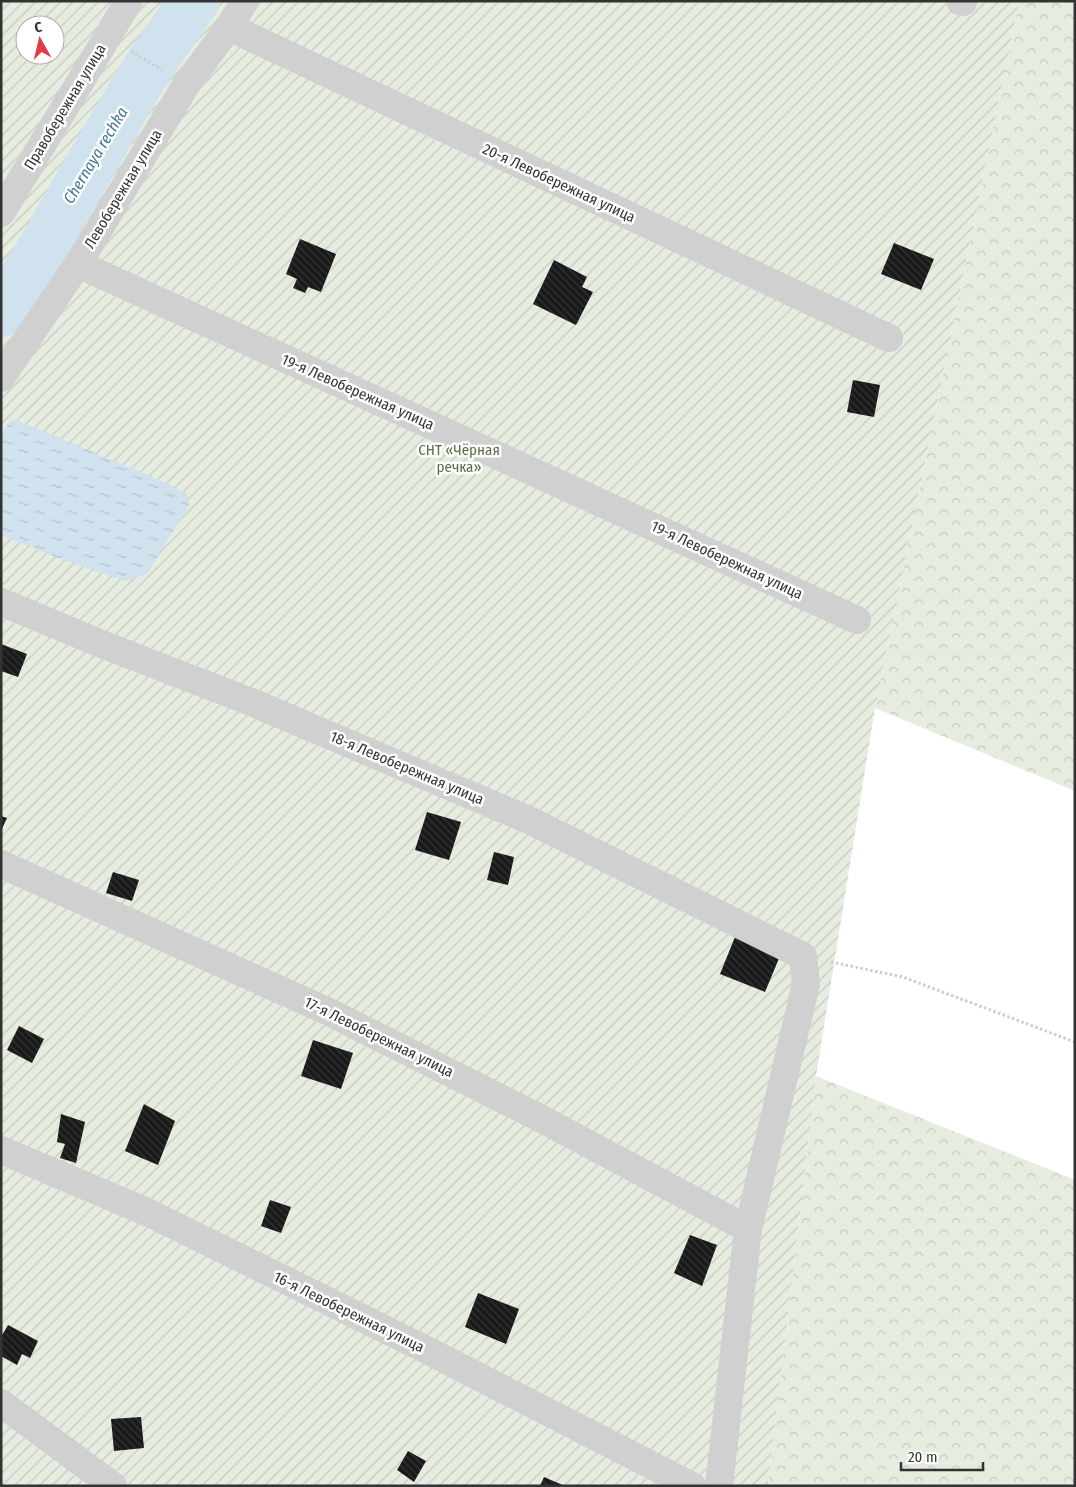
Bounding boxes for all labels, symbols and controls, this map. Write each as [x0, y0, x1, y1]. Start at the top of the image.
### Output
north arrow [15, 15, 65, 65]
text: С [33, 19, 44, 37]
street label: Правобережная улица [20, 41, 110, 173]
water label: Chernaya rechka [59, 104, 132, 207]
street label: Левобережная улица [80, 126, 166, 252]
street label: 20-я Левобережная улица [480, 140, 638, 226]
street label: 19-я Левобережная улица [279, 350, 437, 434]
park label: СНТ «Чёрная речка» [418, 441, 500, 476]
street label: 19-я Левобережная улица [648, 517, 806, 603]
street label: 18-я Левобережная улица [327, 727, 487, 809]
street label: 17-я Левобережная улица [301, 993, 457, 1081]
street label: 16-я Левобережная улица [271, 1268, 427, 1356]
scale bar [901, 1440, 984, 1472]
text: 20 m [908, 1448, 938, 1466]

